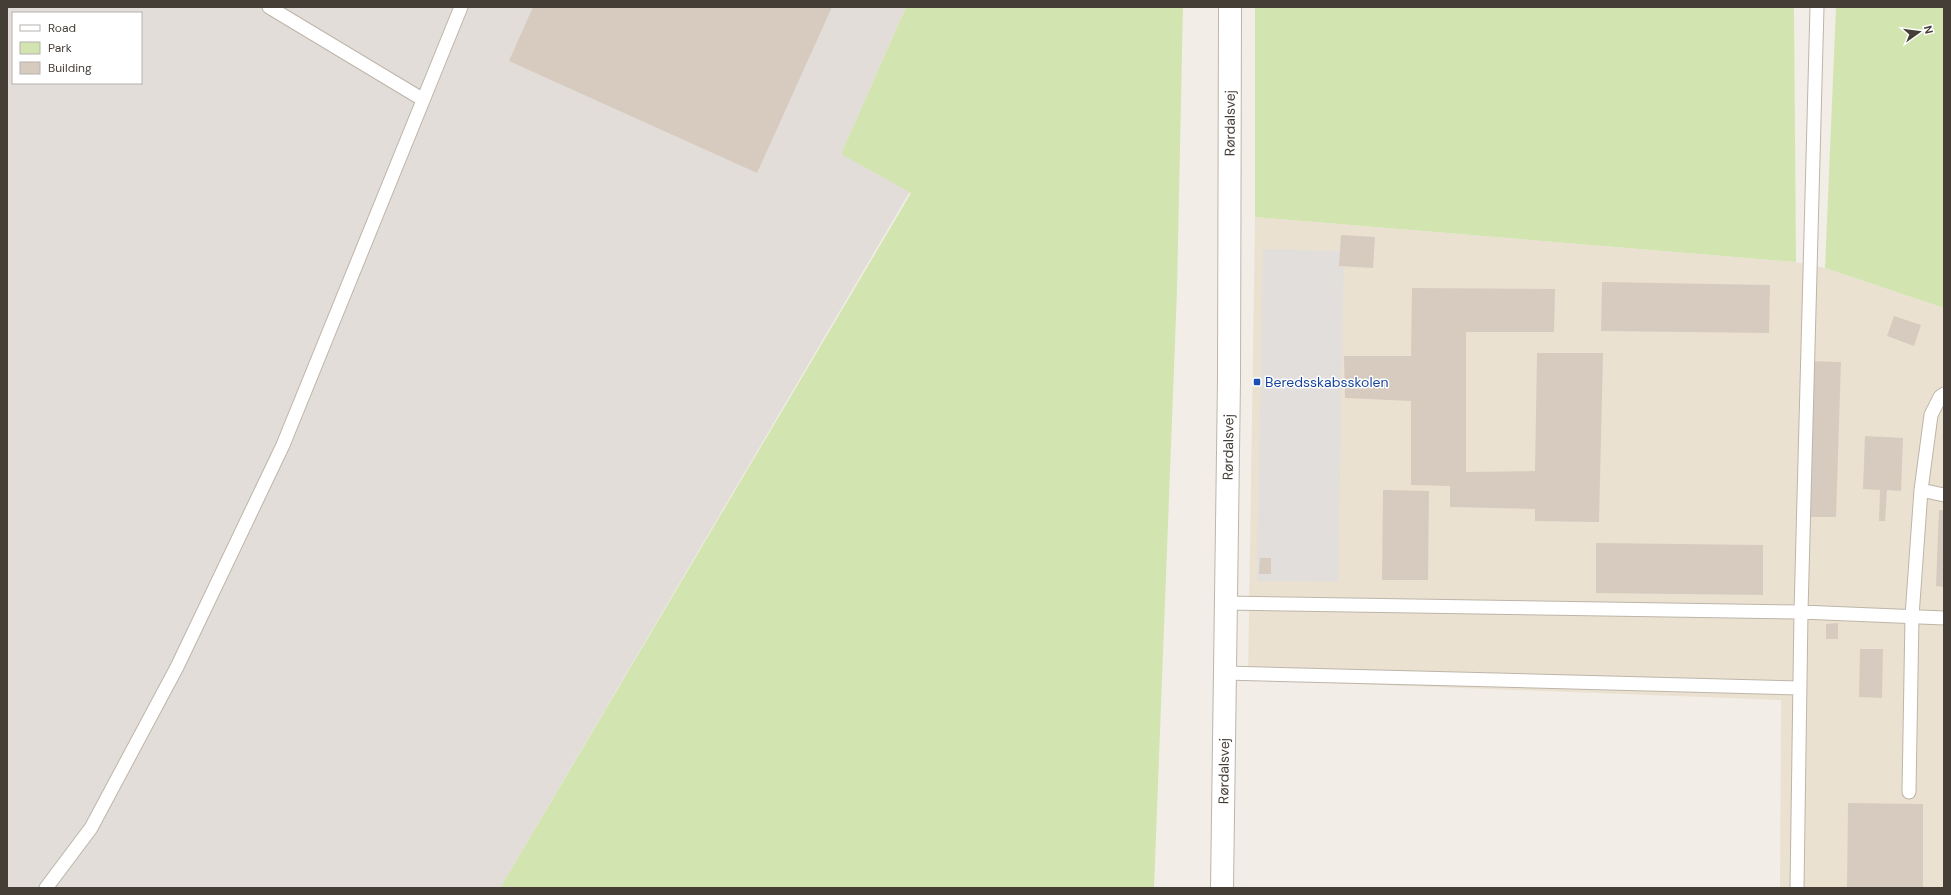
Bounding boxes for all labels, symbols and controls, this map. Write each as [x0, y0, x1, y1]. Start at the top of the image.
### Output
legend [12, 12, 142, 84]
north arrow [1899, 12, 1939, 52]
text: Road [48, 20, 76, 36]
text: N [1921, 24, 1936, 35]
text: Park [48, 40, 72, 56]
text: Building [48, 60, 92, 76]
street label: Rørdalsvej [1221, 90, 1239, 156]
place label: Beredsskabsskolen [1265, 373, 1389, 391]
marker: Beredsskabsskolen [1252, 377, 1262, 387]
street label: Rørdalsvej [1219, 414, 1238, 480]
street label: Rørdalsvej [1214, 738, 1233, 804]

